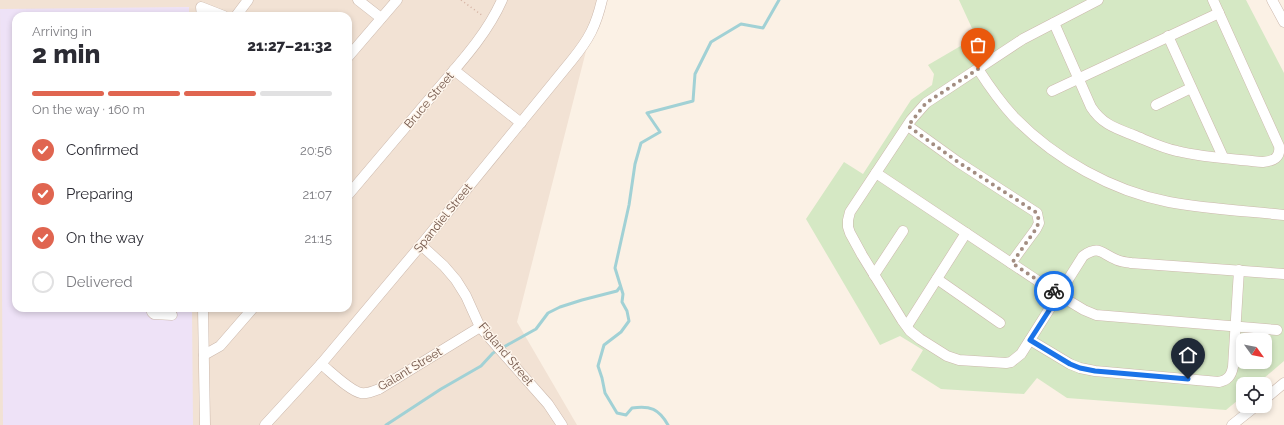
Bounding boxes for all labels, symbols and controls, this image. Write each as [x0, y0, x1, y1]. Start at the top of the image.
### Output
text: Arriving in [32, 24, 92, 39]
pin [961, 28, 995, 69]
icon: bag [967, 34, 989, 56]
text: 21:27–21:32 [247, 37, 332, 55]
text: 2 min [32, 39, 100, 69]
street label: Bruce Street [401, 69, 457, 131]
text: On the way · 160 m [32, 102, 145, 117]
icon: check [32, 139, 54, 161]
text: Confirmed [66, 141, 139, 159]
text: 20:56 [300, 143, 332, 158]
street label: Spandiel Street [411, 181, 475, 255]
icon: check [32, 183, 54, 205]
text: Preparing [66, 185, 133, 203]
text: 21:07 [302, 187, 332, 202]
icon: check [32, 227, 54, 249]
text: On the way [66, 229, 144, 247]
text: 21:15 [305, 231, 332, 246]
courier [1034, 271, 1074, 311]
text: Delivered [66, 273, 133, 291]
icon: bike [1043, 280, 1065, 302]
street label: Figland Street [476, 320, 536, 388]
north arrow [1236, 333, 1272, 369]
map controls [1236, 333, 1272, 413]
pin [1171, 338, 1205, 379]
street label: Galant Street [375, 344, 445, 394]
icon: home [1177, 344, 1199, 366]
button: locate [1236, 377, 1272, 413]

